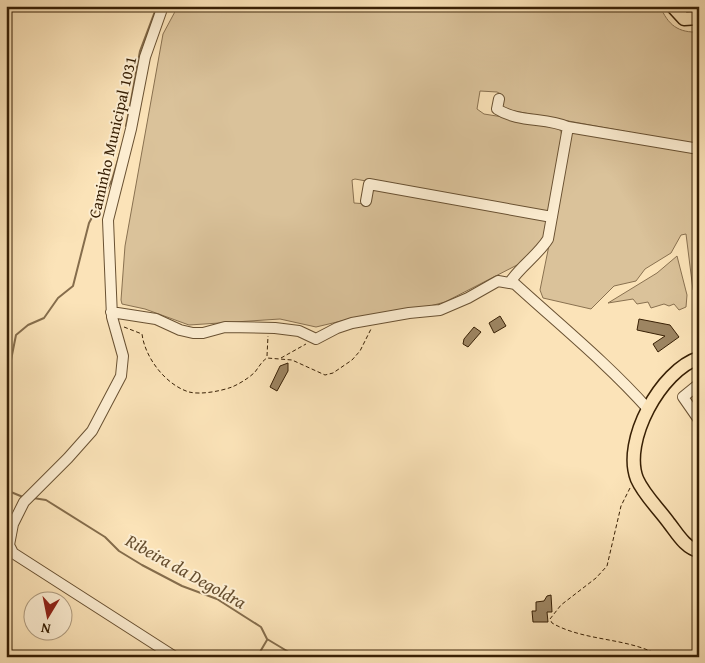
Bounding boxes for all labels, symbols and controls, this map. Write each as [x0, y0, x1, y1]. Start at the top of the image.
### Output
street label: Caminho Municipal 1031 [82, 54, 142, 220]
water label: Ribeira da Degoldra [120, 526, 252, 616]
north arrow [22, 590, 72, 640]
text: N [39, 618, 52, 639]

